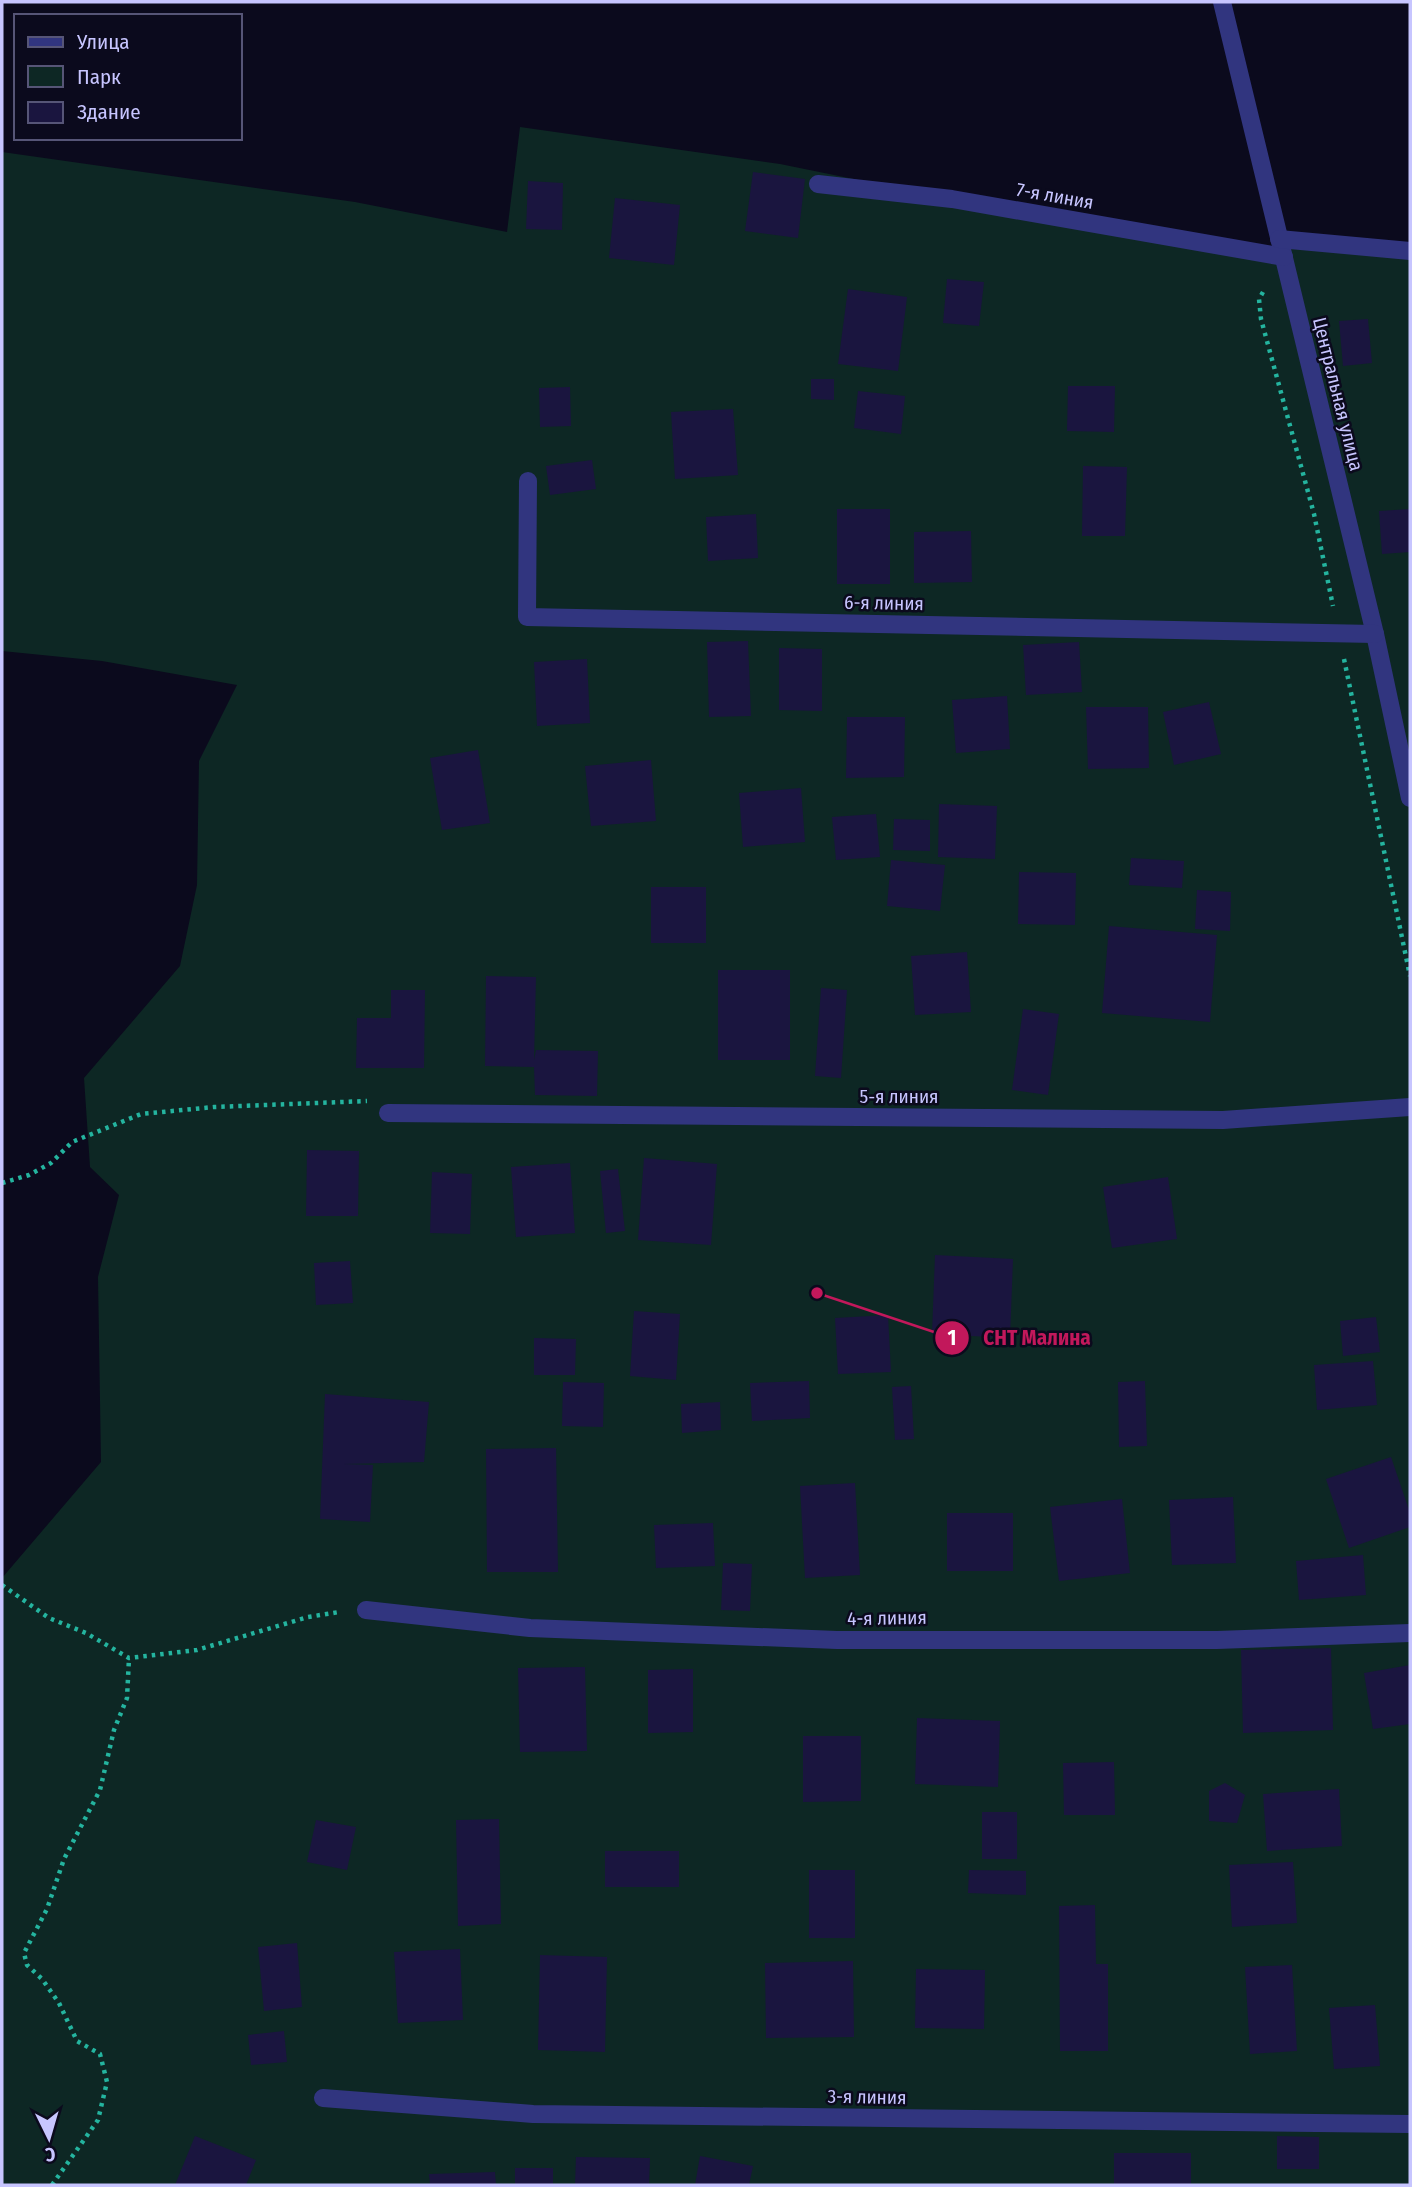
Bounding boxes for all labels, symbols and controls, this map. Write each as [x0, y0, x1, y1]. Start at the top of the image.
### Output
legend [14, 14, 242, 140]
text: Улица [76, 29, 130, 55]
text: Парк [77, 64, 121, 90]
text: Здание [77, 99, 141, 125]
street label: 7-я линия [1015, 178, 1095, 214]
street label: Центральная улица [1308, 315, 1368, 473]
street label: 6-я линия [844, 591, 924, 615]
street label: 5-я линия [859, 1085, 939, 1108]
callout: СНТ Малина [935, 1317, 1105, 1359]
text: 1 [948, 1325, 956, 1351]
text: СНТ Малина [983, 1325, 1091, 1351]
street label: 4-я линия [847, 1606, 927, 1630]
street label: 3-я линия [827, 2085, 907, 2109]
north arrow [14, 2103, 84, 2173]
text: С [44, 2143, 56, 2166]

